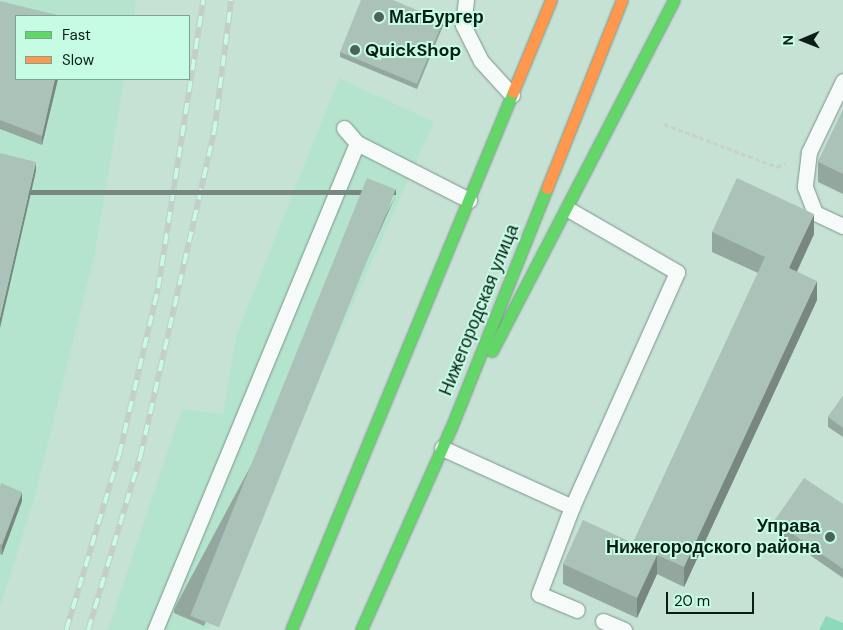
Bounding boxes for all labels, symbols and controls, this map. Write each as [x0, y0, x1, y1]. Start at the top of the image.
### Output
place label: МагБургер [389, 6, 484, 28]
marker: МагБургер [373, 11, 385, 23]
legend [15, 15, 190, 80]
north arrow [778, 15, 828, 65]
text: Fast [62, 25, 91, 45]
text: N [779, 35, 797, 46]
place label: QuickShop [365, 39, 461, 61]
marker: QuickShop [349, 44, 361, 56]
text: Slow [62, 50, 94, 70]
street label: Нижегородская улица [435, 221, 523, 399]
place label: Управа Нижегородского района [606, 516, 820, 558]
marker: Управа Нижегородского района [824, 531, 836, 543]
scale bar [668, 582, 756, 614]
text: 20 m [674, 591, 710, 611]

